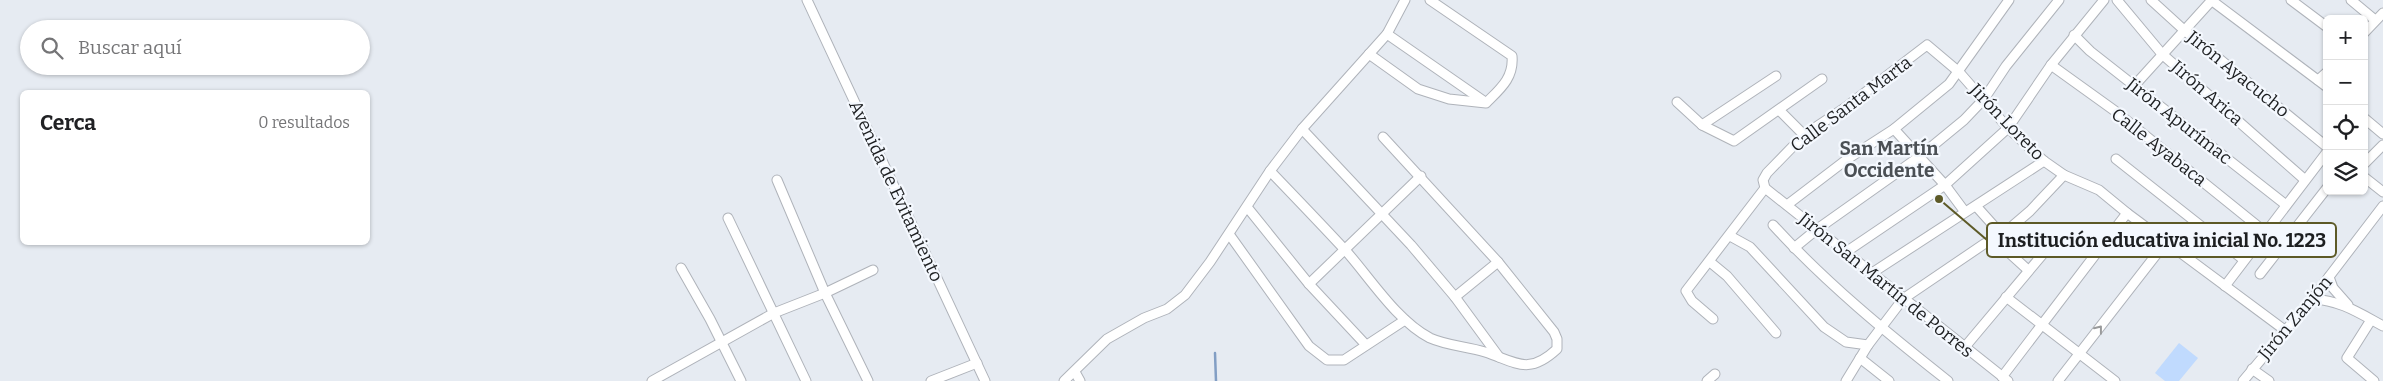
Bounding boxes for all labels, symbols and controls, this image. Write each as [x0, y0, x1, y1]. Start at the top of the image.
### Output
map controls [2323, 15, 2368, 195]
button: + [2323, 15, 2368, 60]
search box [20, 20, 370, 75]
street label: Jirón Ayacucho [2182, 25, 2294, 122]
icon: search [38, 34, 66, 62]
text: Buscar aquí [78, 36, 182, 59]
street label: Calle Santa Marta [1786, 51, 1916, 157]
street label: Jirón Arica [2166, 55, 2248, 130]
button: − [2323, 60, 2368, 105]
street label: Jirón Apurímac [2121, 72, 2236, 169]
street label: Jirón Loreto [1964, 78, 2049, 165]
street label: Avenida de Evitamiento [844, 97, 948, 285]
street label: Calle Ayabaca [2107, 103, 2211, 191]
button: locate [2323, 105, 2368, 150]
text: Cerca [40, 110, 96, 136]
text: 0 resultados [258, 113, 350, 132]
district label: San Martín Occidente [1839, 137, 1939, 182]
button: layers [2323, 150, 2368, 195]
street label: Jirón San Martín de Porres [1793, 207, 1978, 362]
callout: Institución educativa inicial No. 1223 [1987, 223, 2336, 257]
text: Institución educativa inicial No. 1223 [1998, 229, 2326, 252]
street label: Jirón Zanjón [2253, 271, 2337, 365]
one-way arrow [2093, 326, 2101, 335]

